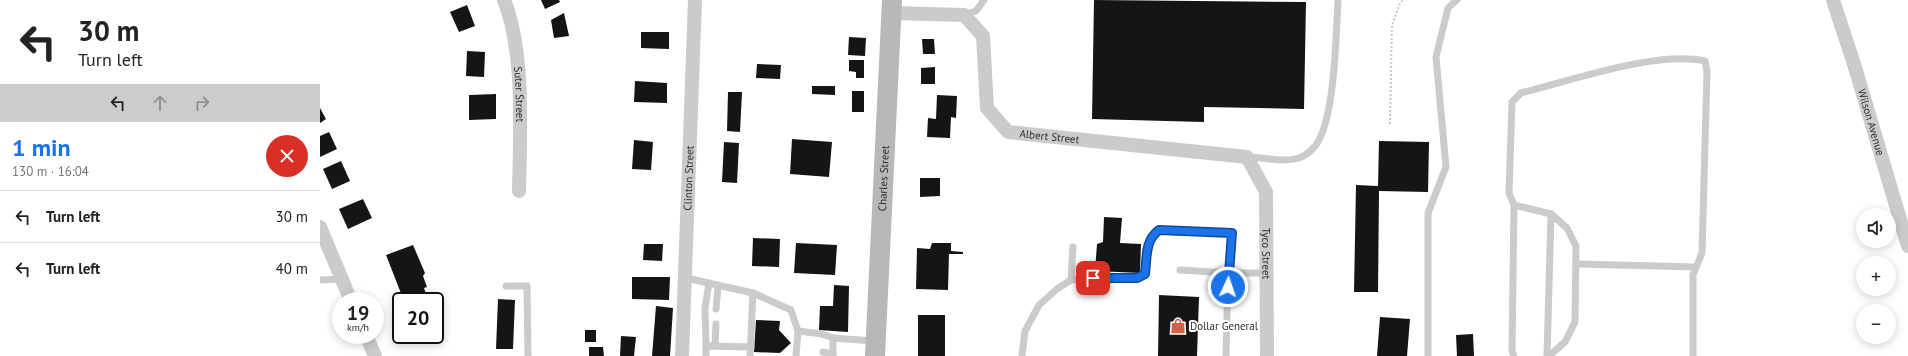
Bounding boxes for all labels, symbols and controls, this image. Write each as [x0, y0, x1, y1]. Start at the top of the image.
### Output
text: 30 m [78, 12, 139, 49]
icon: left [12, 16, 64, 68]
text: Turn left [78, 48, 143, 71]
street label: Suter Street [511, 66, 527, 122]
street label: Wilson Avenue [1855, 87, 1888, 158]
icon: left [107, 92, 129, 114]
icon: ahead [149, 92, 171, 114]
icon: right [191, 92, 213, 114]
street label: Albert Street [1019, 126, 1080, 146]
text: 1 min [12, 132, 71, 163]
button: close [266, 135, 308, 177]
street label: Clinton Street [680, 145, 697, 211]
street label: Charles Street [875, 145, 892, 212]
text: 130 m · 16:04 [12, 163, 89, 180]
icon: left [12, 206, 34, 228]
text: Turn left [46, 207, 100, 226]
text: 30 m [275, 207, 308, 226]
map controls [1856, 208, 1896, 344]
button: sound [1856, 208, 1896, 248]
street label: Tyco Street [1259, 228, 1274, 280]
button: + [1856, 256, 1896, 296]
icon: left [12, 258, 34, 280]
text: Turn left [46, 259, 100, 278]
text: 40 m [275, 259, 308, 278]
pin [1076, 261, 1110, 295]
position arrow [1207, 266, 1249, 308]
icon: arrive [1082, 267, 1104, 289]
speed limit sign: 20 [392, 292, 444, 344]
text: 19 [347, 300, 369, 326]
button: − [1856, 304, 1896, 344]
shop icon: Dollar General [1169, 317, 1187, 335]
place label: Dollar General [1190, 319, 1259, 333]
text: km/h [347, 321, 369, 334]

